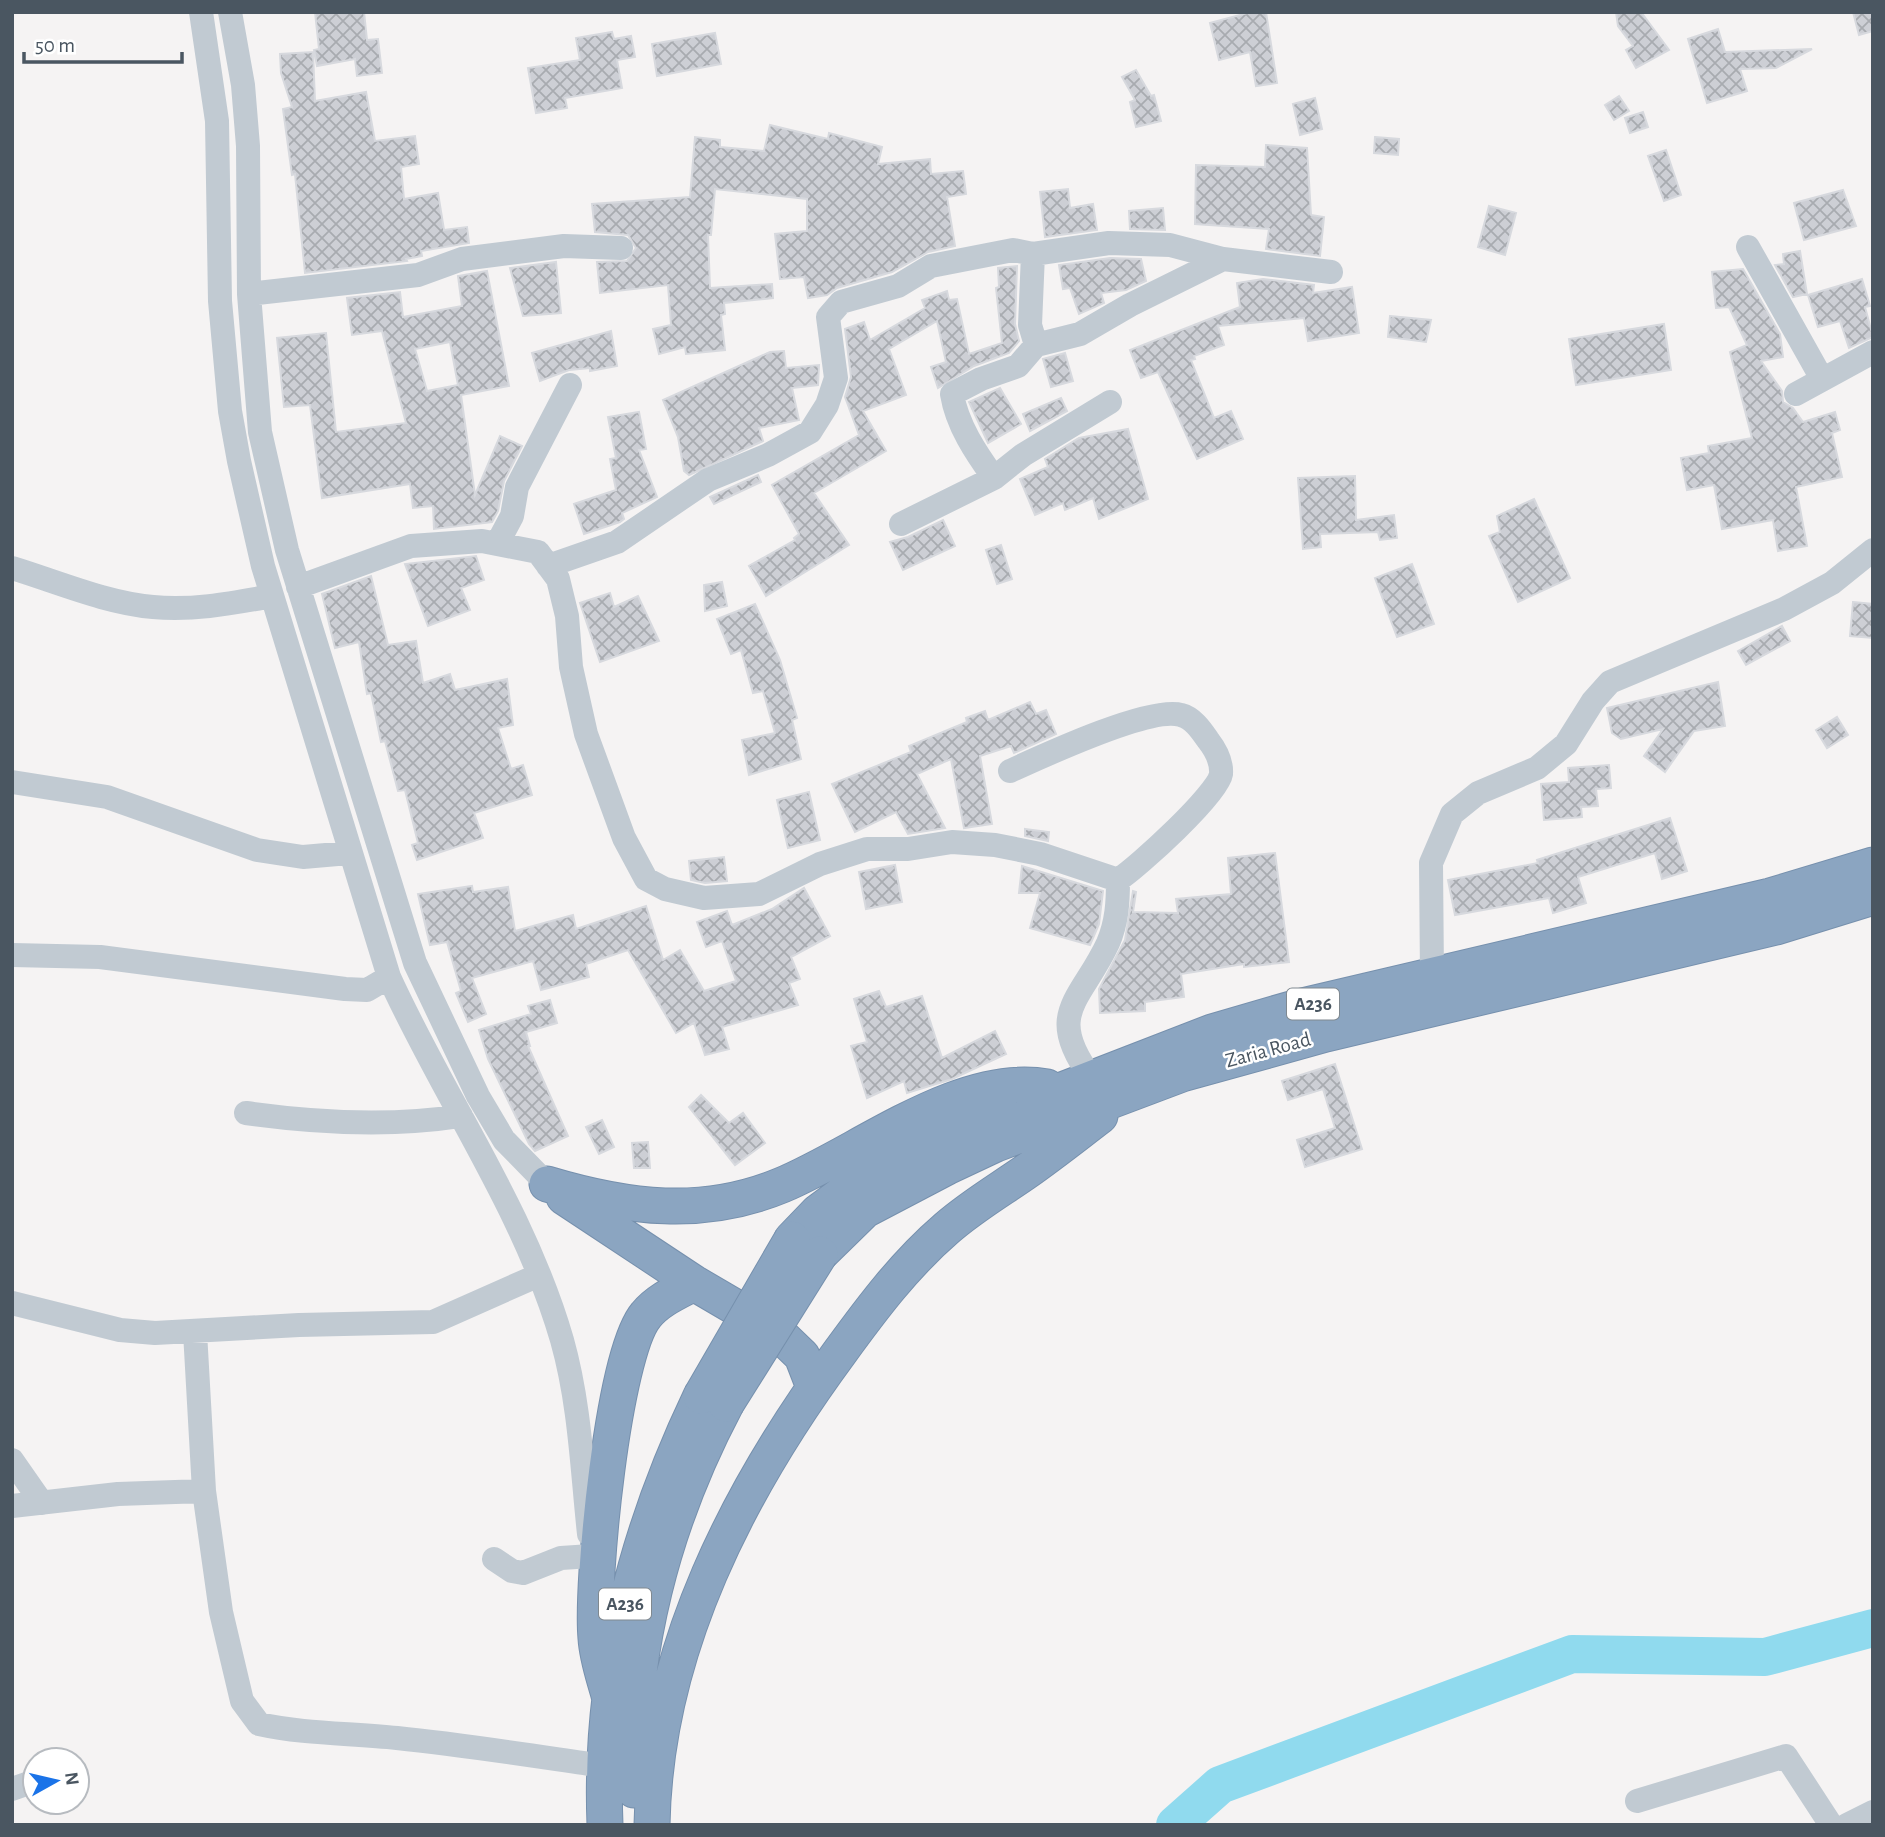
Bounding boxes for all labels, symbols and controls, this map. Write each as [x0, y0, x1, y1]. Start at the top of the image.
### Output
scale bar [24, 21, 182, 65]
text: 50 m [35, 35, 75, 56]
road number: A236 [1287, 988, 1339, 1020]
street label: Zaria Road [1223, 1029, 1313, 1071]
road number: A236 [599, 1588, 651, 1620]
north arrow [21, 1746, 91, 1816]
text: N [61, 1771, 82, 1787]

